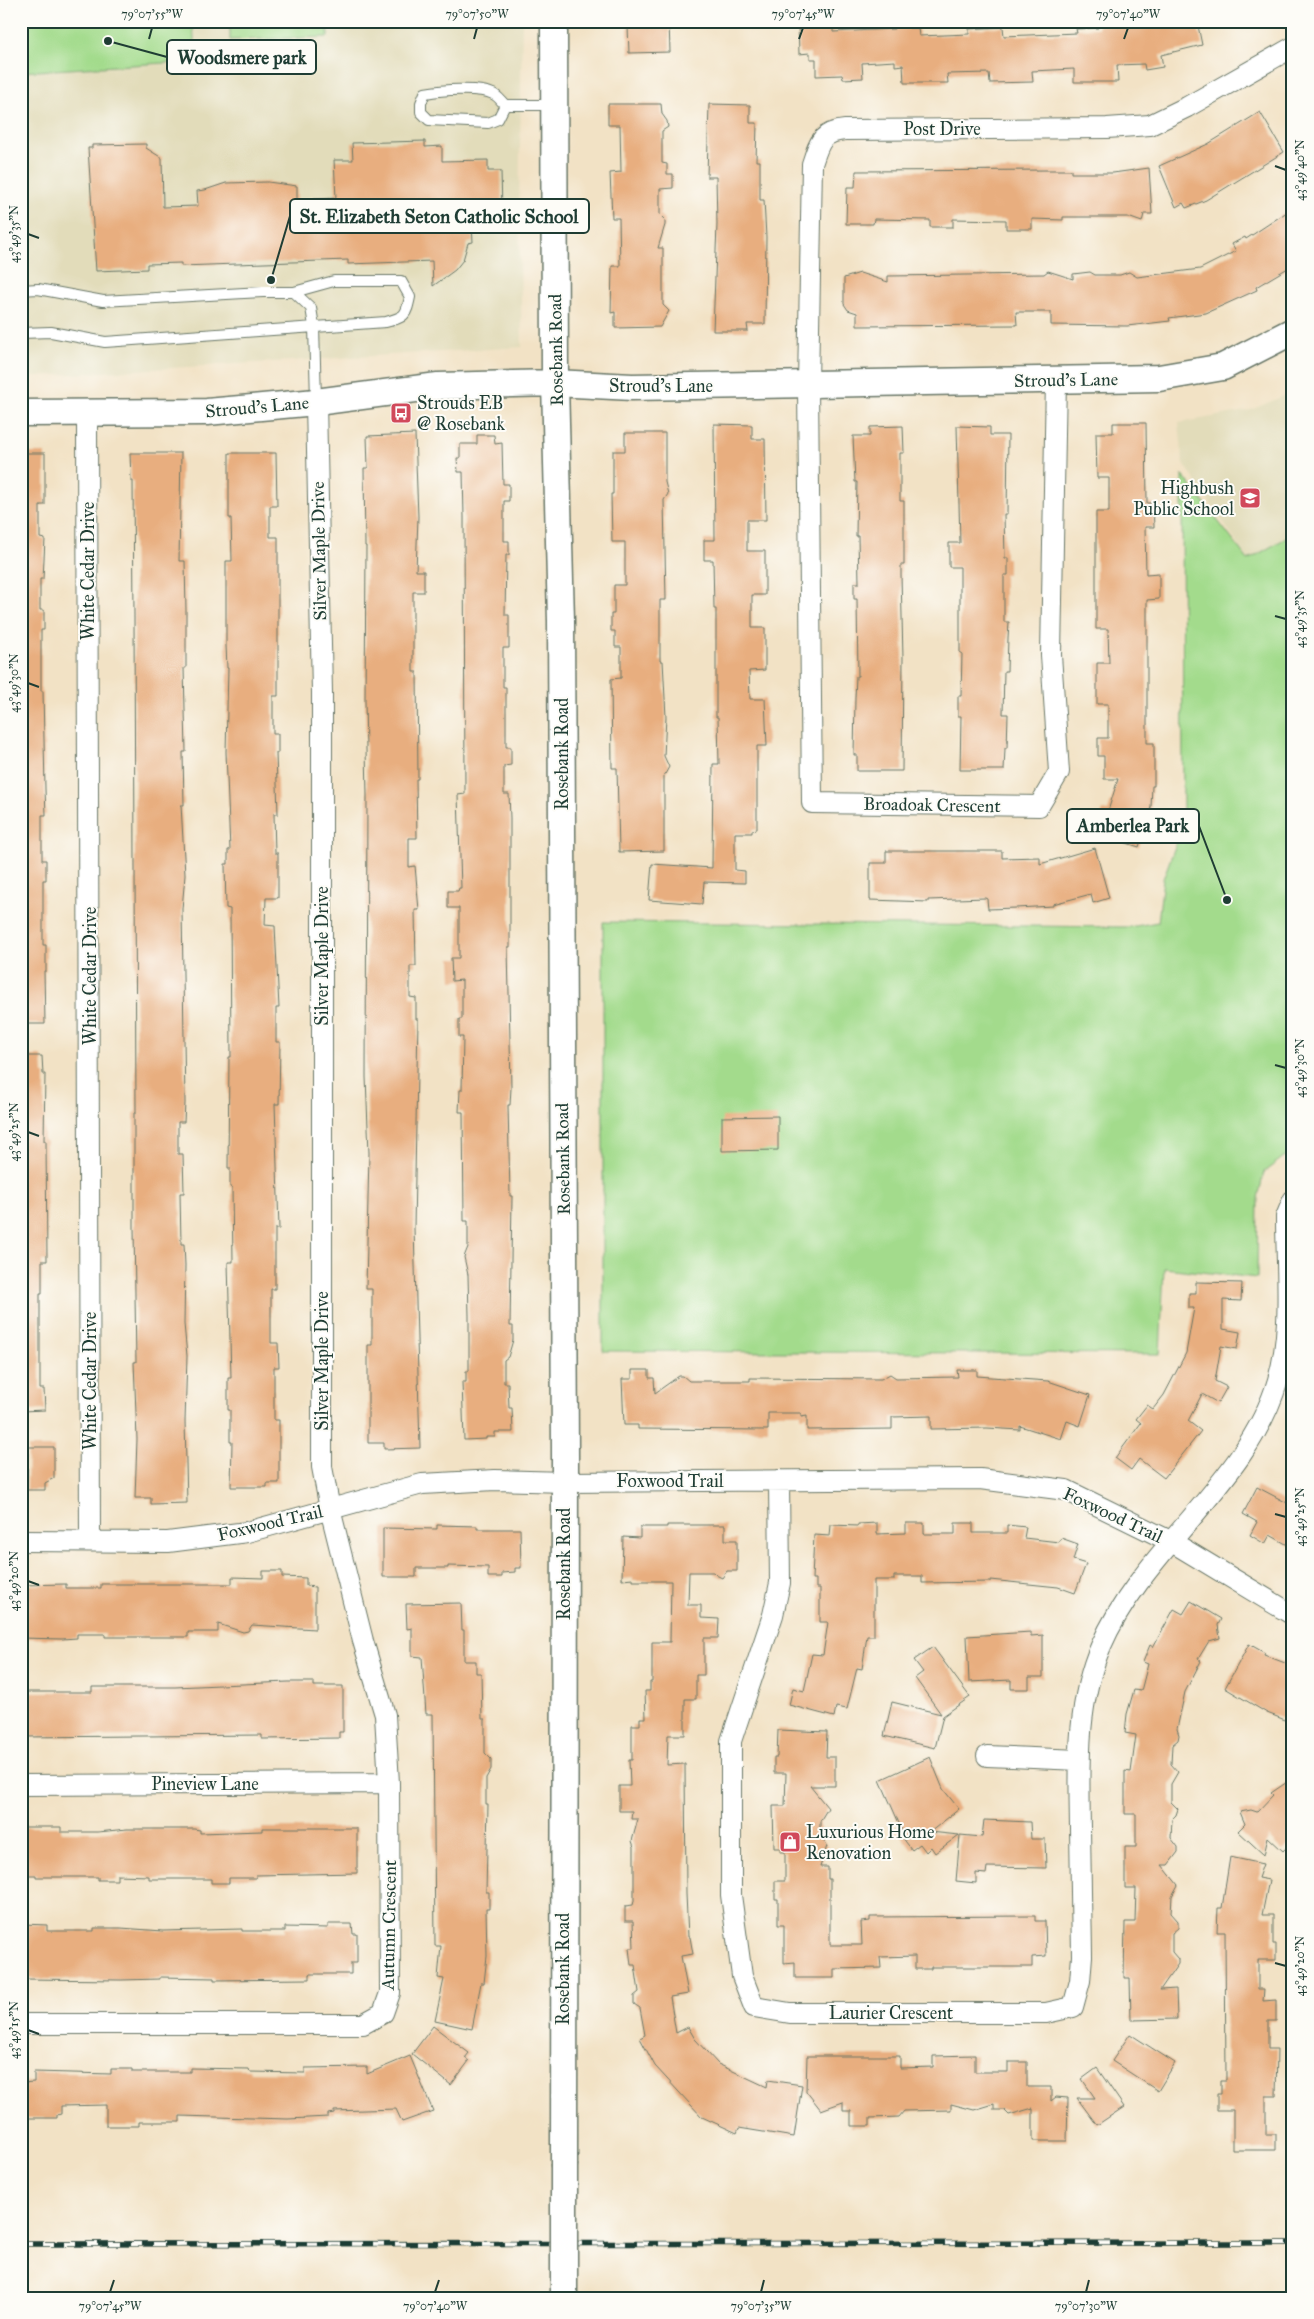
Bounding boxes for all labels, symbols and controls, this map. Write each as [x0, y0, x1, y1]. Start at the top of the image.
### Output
text: 79°07'55"W [121, 7, 183, 21]
text: 79°07'50"W [445, 7, 509, 21]
text: 79°07'45"W [772, 7, 835, 21]
text: 79°07'40"W [1096, 7, 1161, 21]
callout: Woodsmere park [167, 40, 316, 74]
text: Woodsmere park [177, 46, 308, 70]
street label: Post Drive [903, 118, 981, 140]
text: 43°49'40"N [1293, 139, 1307, 201]
callout: St. Elizabeth Seton Catholic School [290, 199, 589, 233]
text: 43°49'35"N [7, 205, 21, 263]
text: St. Elizabeth Seton Catholic School [300, 205, 579, 228]
street label: Rosebank Road [544, 294, 568, 406]
street label: Stroud's Lane [1014, 368, 1118, 392]
street label: Stroud's Lane [609, 375, 713, 397]
street label: Stroud's Lane [204, 392, 310, 422]
place label: Strouds EB @ Rosebank [417, 392, 506, 435]
bus stop icon: Strouds EB @ Rosebank [389, 401, 413, 425]
place label: Highbush Public School [1133, 477, 1234, 520]
street label: Silver Maple Drive [307, 481, 331, 621]
school or university icon: Highbush Public School [1238, 486, 1262, 510]
street label: White Cedar Drive [77, 502, 99, 640]
text: 43°49'35"N [1293, 590, 1307, 648]
text: 43°49'30"N [7, 653, 21, 713]
street label: Rosebank Road [551, 698, 573, 810]
street label: Broadoak Crescent [863, 793, 1002, 817]
callout: Amberlea Park [1067, 809, 1199, 843]
text: Amberlea Park [1075, 814, 1190, 837]
street label: Silver Maple Drive [311, 886, 333, 1026]
street label: White Cedar Drive [79, 907, 101, 1045]
text: 43°49'30"N [1293, 1038, 1307, 1098]
text: 43°49'25"N [7, 1102, 21, 1162]
street label: Rosebank Road [551, 1103, 575, 1215]
street label: Silver Maple Drive [311, 1291, 333, 1431]
street label: White Cedar Drive [79, 1312, 101, 1450]
street label: Foxwood Trail [616, 1470, 724, 1492]
street label: Foxwood Trail [1060, 1482, 1166, 1548]
text: 43°49'25"N [1293, 1487, 1307, 1547]
street label: Foxwood Trail [215, 1500, 325, 1546]
street label: Rosebank Road [553, 1508, 575, 1620]
text: 43°49'20"N [7, 1551, 21, 1611]
street label: Pineview Lane [151, 1773, 259, 1795]
place label: Luxurious Home Renovation [806, 1821, 934, 1864]
shop icon: Luxurious Home Renovation [778, 1830, 802, 1854]
street label: Autumn Crescent [377, 1859, 401, 1991]
street label: Rosebank Road [552, 1913, 574, 2025]
text: 43°49'20"N [1293, 1936, 1307, 1996]
text: 43°49'15"N [7, 2001, 21, 2059]
street label: Laurier Crescent [829, 2002, 954, 2024]
text: 79°07'45"W [79, 2299, 142, 2313]
text: 79°07'40"W [403, 2299, 468, 2313]
text: 79°07'35"W [731, 2299, 792, 2313]
text: 79°07'30"W [1055, 2299, 1118, 2313]

